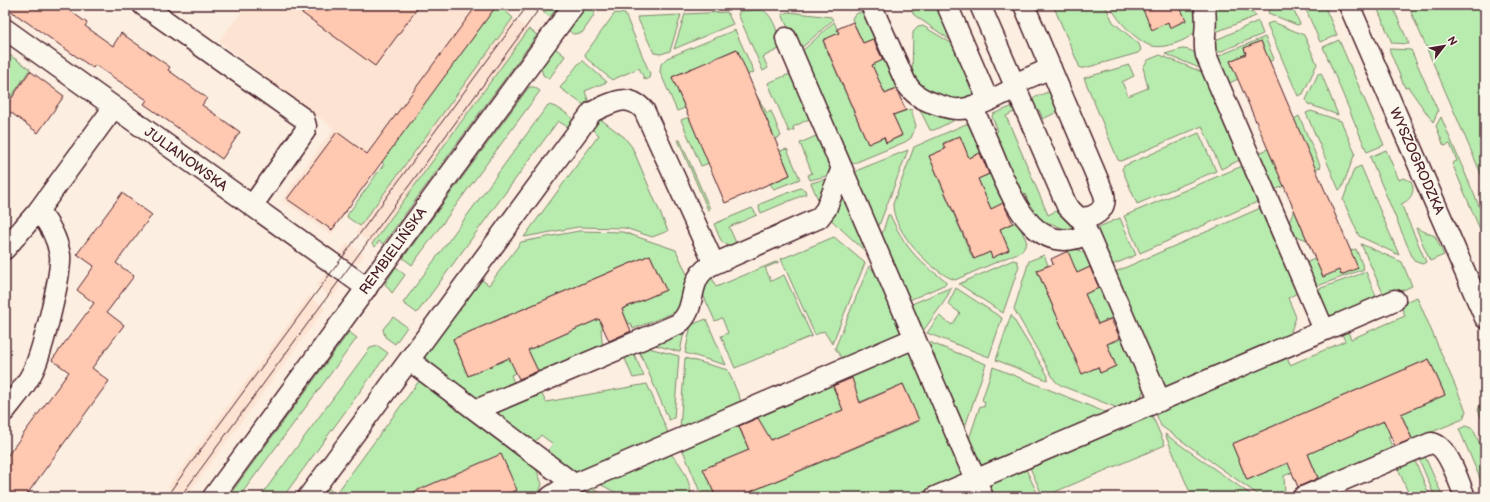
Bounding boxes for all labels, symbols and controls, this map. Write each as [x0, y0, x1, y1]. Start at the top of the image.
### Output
north arrow [1424, 26, 1464, 66]
text: N [1444, 34, 1460, 48]
street label: WYSZOGRODZKA [1386, 105, 1448, 217]
street label: JULIANOWSKA [141, 123, 231, 195]
street label: REMBIELIŃSKA [355, 203, 431, 298]

